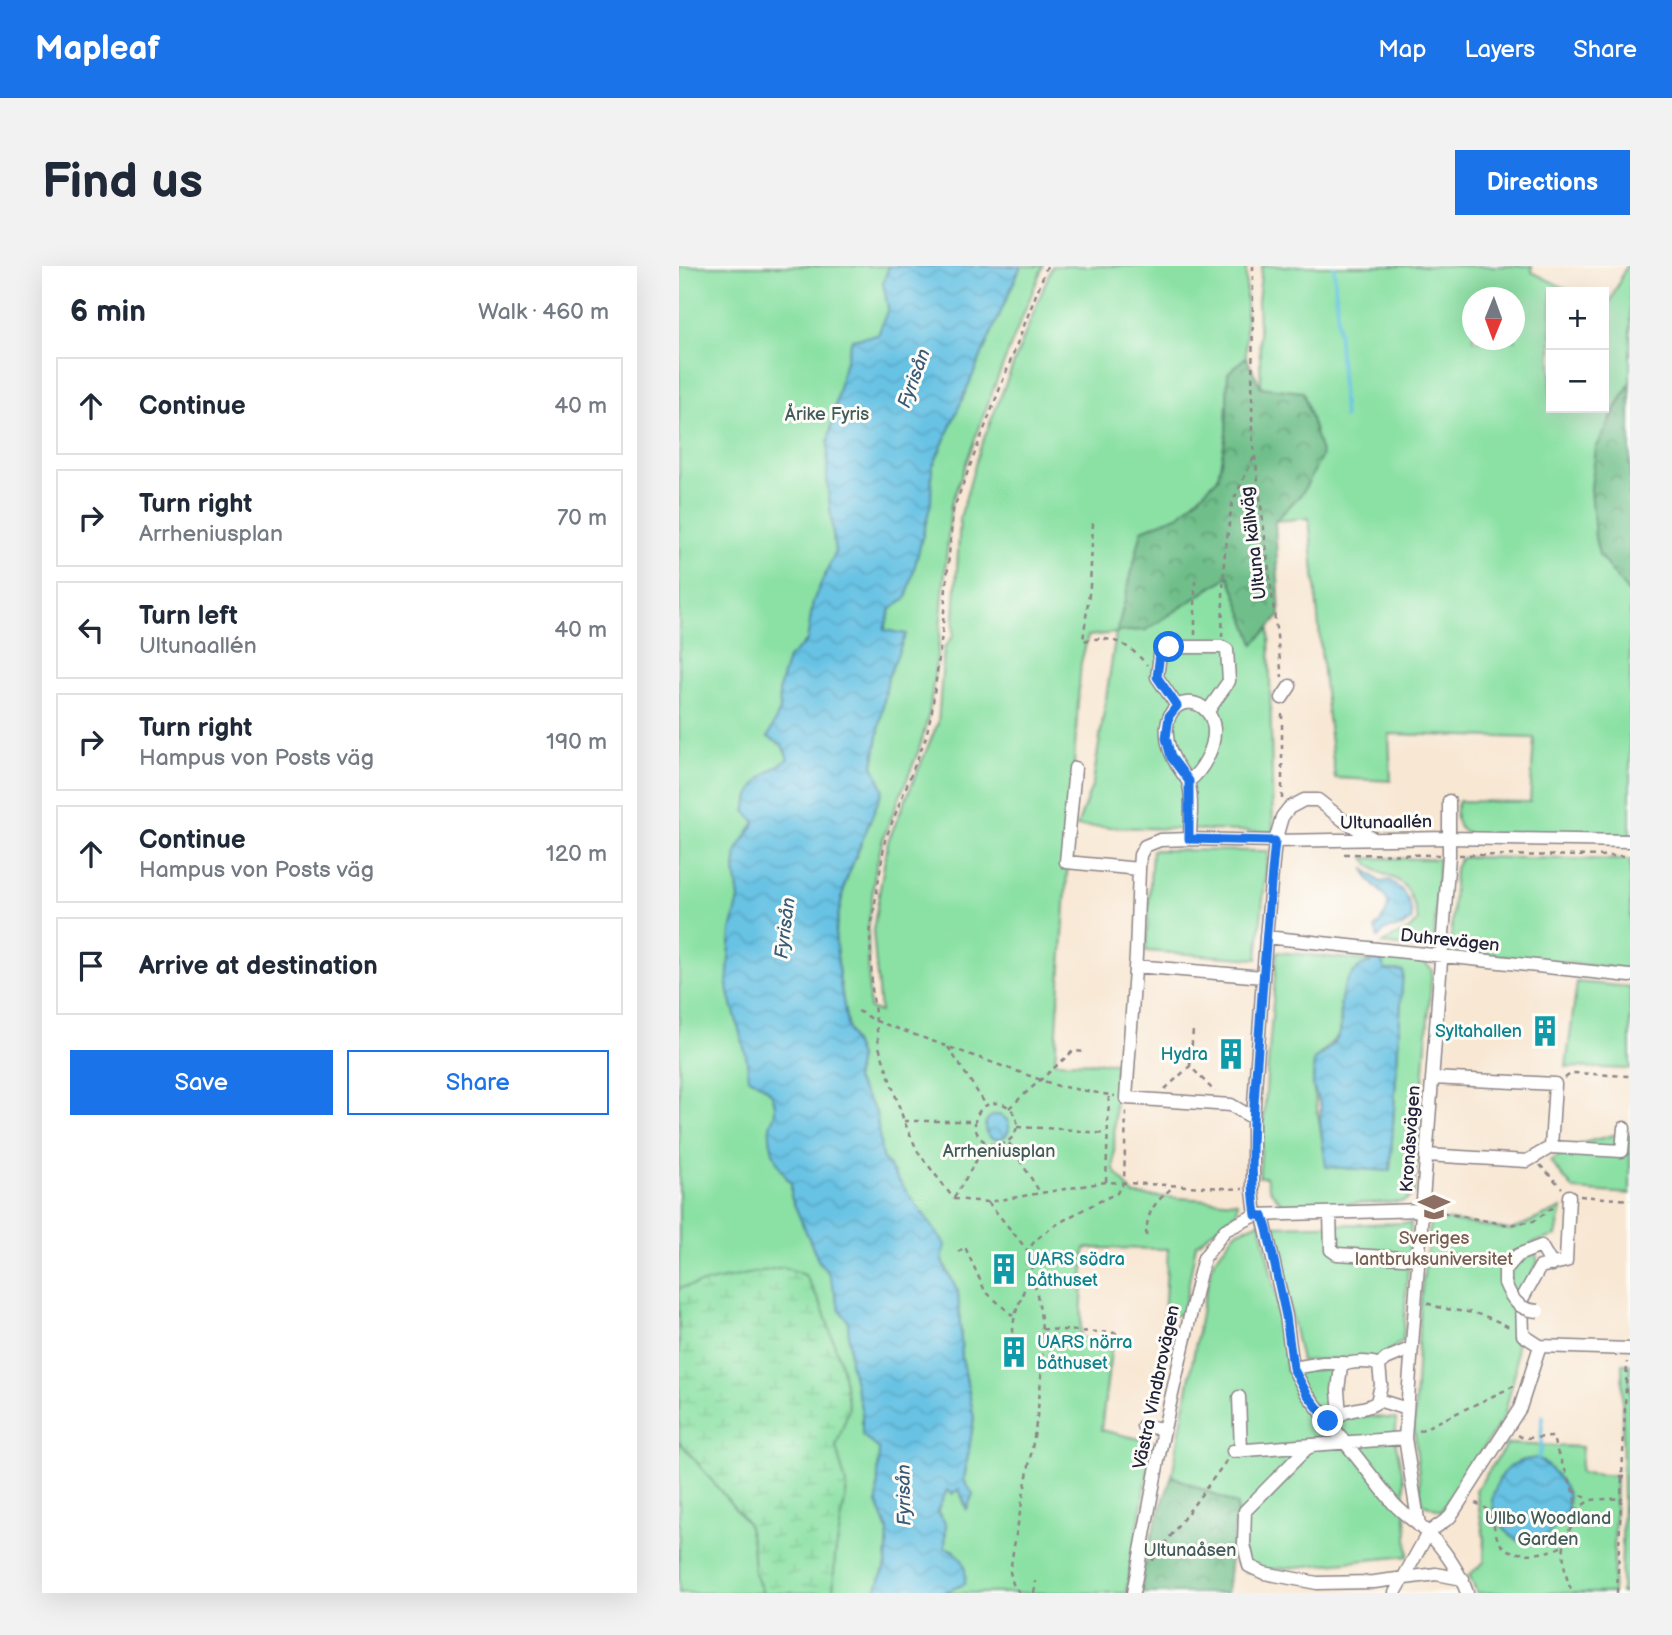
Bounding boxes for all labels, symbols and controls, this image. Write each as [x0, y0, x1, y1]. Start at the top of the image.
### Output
text: Mapleaf [35, 29, 160, 69]
text: Map [1378, 35, 1426, 64]
text: Layers [1464, 35, 1535, 64]
text: Share [1573, 35, 1637, 64]
button: Directions [1455, 150, 1630, 215]
text: Find us [42, 153, 203, 212]
north arrow [1462, 287, 1525, 350]
map controls [1546, 287, 1609, 413]
button: + [1546, 287, 1609, 350]
text: 6 min [70, 294, 146, 330]
text: Walk · 460 m [478, 298, 609, 326]
water label: Fyrisån [893, 346, 936, 411]
button: − [1546, 350, 1609, 413]
icon: ahead [72, 387, 110, 425]
text: Continue [139, 391, 246, 422]
text: 40 m [554, 392, 607, 420]
park label: Årike Fyris [785, 403, 869, 425]
street label: Ultuna källväg [1236, 485, 1271, 601]
text: Turn right [139, 489, 252, 520]
icon: right [72, 499, 110, 537]
text: 70 m [557, 504, 607, 532]
text: Arrheniusplan [139, 520, 283, 548]
text: Turn left [139, 601, 238, 632]
icon: left [72, 611, 110, 649]
text: 40 m [554, 616, 607, 644]
route start [1153, 631, 1184, 662]
text: Ultunaallén [139, 632, 257, 660]
text: Turn right [139, 713, 252, 744]
icon: right [72, 723, 110, 761]
text: 190 m [546, 728, 607, 756]
text: Hampus von Posts väg [139, 744, 374, 772]
street label: Ultunaallén [1340, 811, 1432, 834]
text: Continue [139, 825, 246, 856]
icon: ahead [72, 835, 110, 873]
text: 120 m [546, 840, 607, 868]
text: Hampus von Posts väg [139, 856, 374, 884]
water label: Fyrisån [770, 896, 801, 960]
street label: Duhrevägen [1399, 925, 1501, 956]
icon: arrive [72, 947, 110, 985]
text: Arrive at destination [139, 951, 378, 982]
building icon: Syltahallen [1528, 1014, 1562, 1048]
place label: Syltahallen [1435, 1021, 1522, 1042]
building icon: Hydra [1214, 1037, 1248, 1071]
place label: Hydra [1161, 1044, 1208, 1065]
button: Save [70, 1050, 333, 1115]
button: Share [347, 1050, 609, 1115]
street label: Kronåsvägen [1396, 1085, 1425, 1193]
park label: Arrheniusplan [943, 1141, 1055, 1162]
school or university icon: Sveriges lantbruksuniversitet [1417, 1190, 1451, 1224]
place label: Sveriges lantbruksuniversitet [1355, 1228, 1513, 1270]
place label: UARS södra båthuset [1027, 1249, 1125, 1291]
building icon: UARS södra båthuset [987, 1252, 1021, 1286]
street label: Västra Vindbrovägen [1129, 1303, 1184, 1471]
place label: UARS nörra båthuset [1037, 1332, 1132, 1374]
building icon: UARS nörra båthuset [997, 1335, 1031, 1369]
route end [1312, 1405, 1343, 1436]
water label: Fyrisån [892, 1464, 917, 1526]
park label: Ullbo Woodland Garden [1485, 1508, 1611, 1550]
park label: Ultunaåsen [1144, 1540, 1236, 1561]

